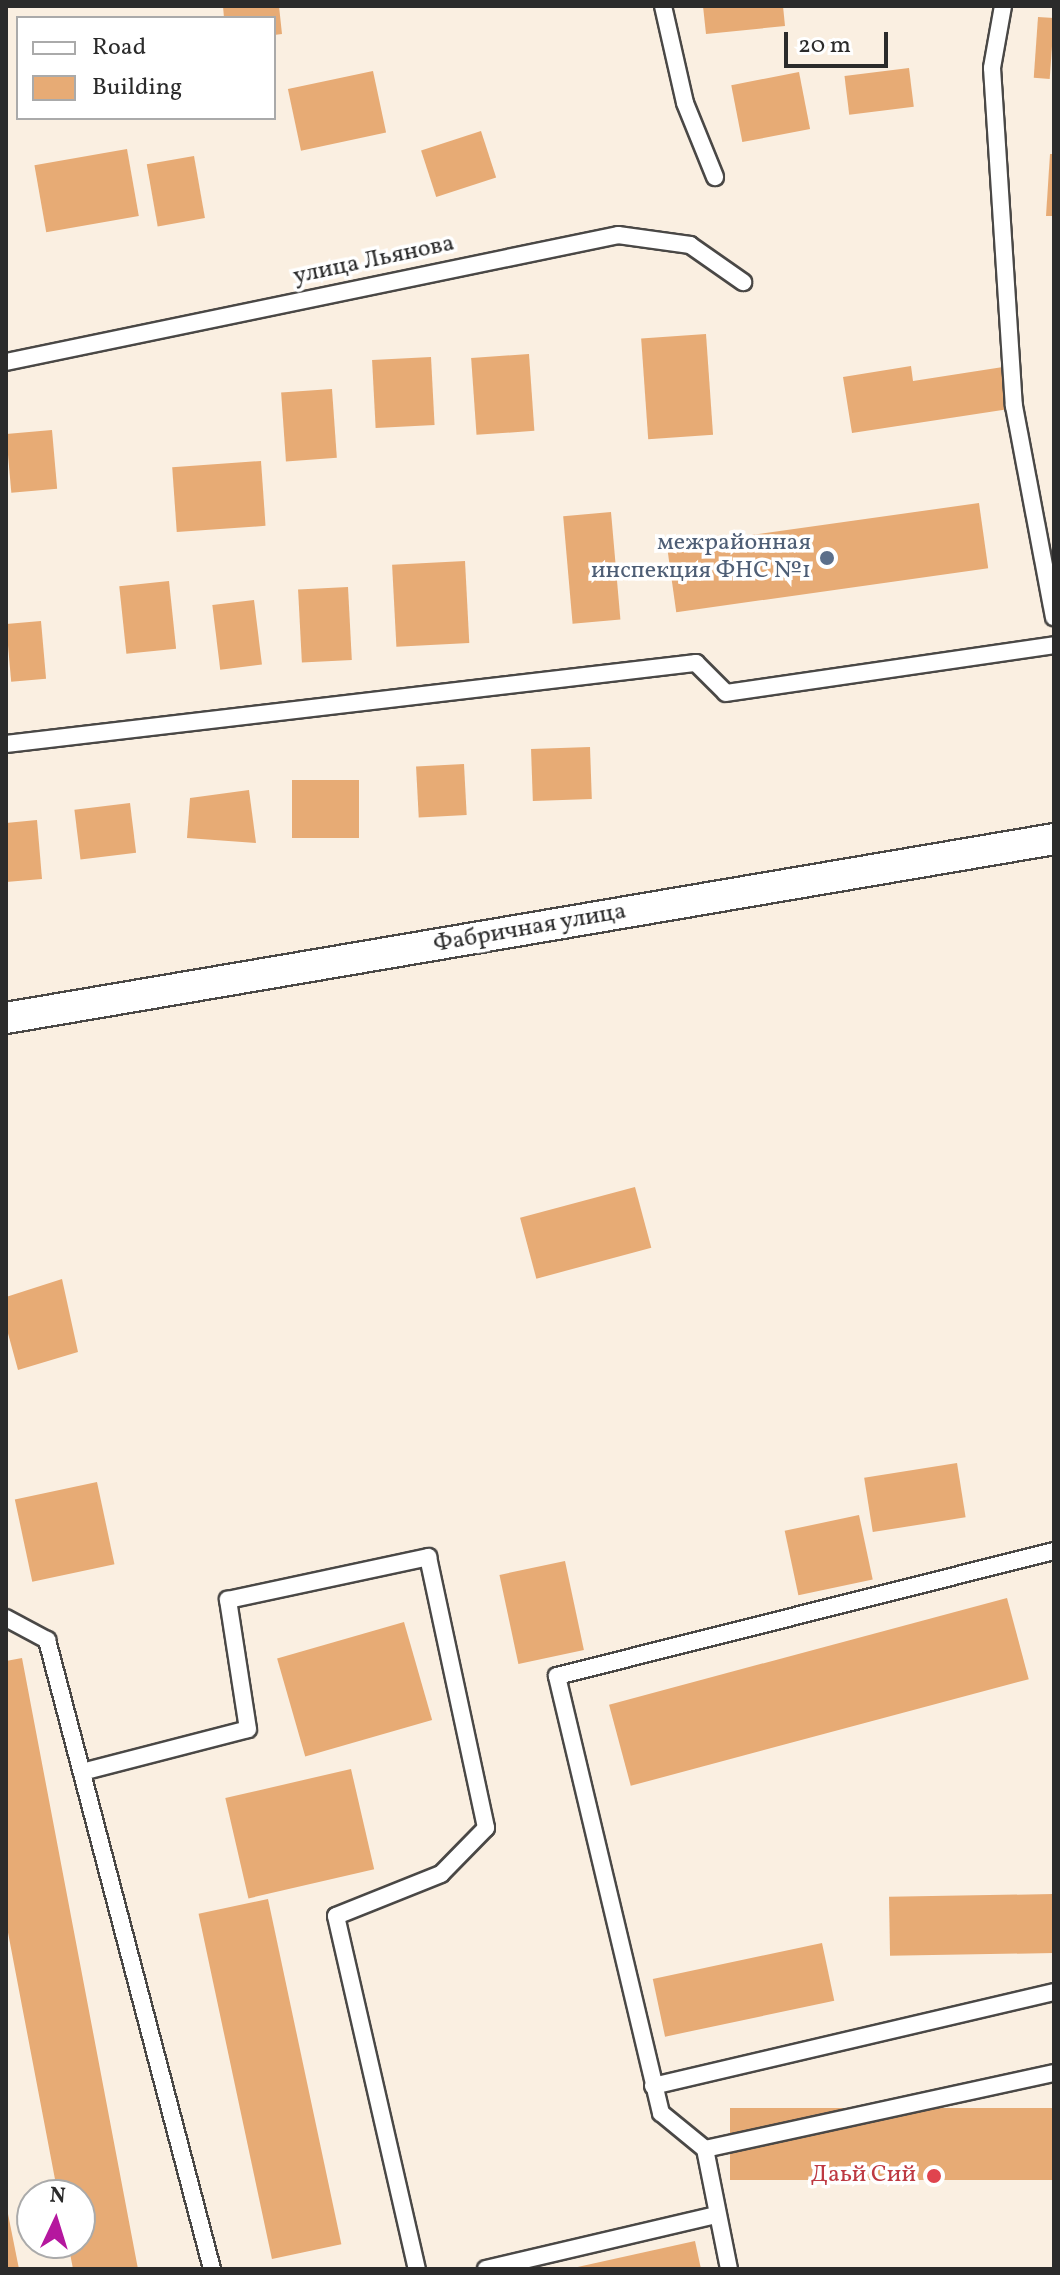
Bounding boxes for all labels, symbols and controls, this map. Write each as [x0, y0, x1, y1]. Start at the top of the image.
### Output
legend [16, 16, 276, 120]
scale bar [788, 16, 892, 66]
text: 20 m [798, 29, 851, 63]
text: Road [92, 31, 146, 65]
text: Building [92, 71, 182, 105]
street label: улица Льянова [291, 230, 457, 292]
place label: межрайонная инспекция ФНС №1 [591, 530, 811, 586]
marker: межрайонная инспекция ФНС №1 [818, 549, 836, 567]
street label: Фабричная улица [431, 898, 629, 960]
place label: Даьй Сий [811, 2162, 916, 2190]
marker: Даьй Сий [923, 2165, 945, 2187]
north arrow [16, 2179, 96, 2259]
text: N [49, 2181, 67, 2213]

